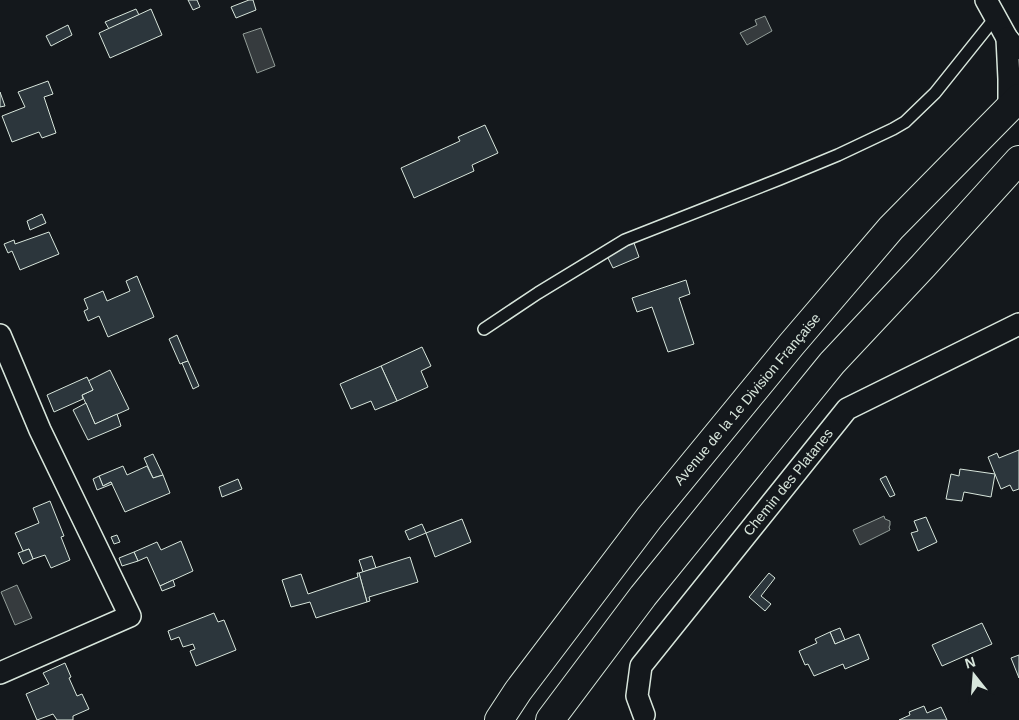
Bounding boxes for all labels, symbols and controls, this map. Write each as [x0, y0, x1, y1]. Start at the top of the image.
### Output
street label: Avenue de la 1e Division Française [670, 310, 824, 488]
street label: Chemin des Platanes [740, 425, 836, 539]
north arrow [949, 650, 999, 700]
text: N [963, 653, 977, 672]

